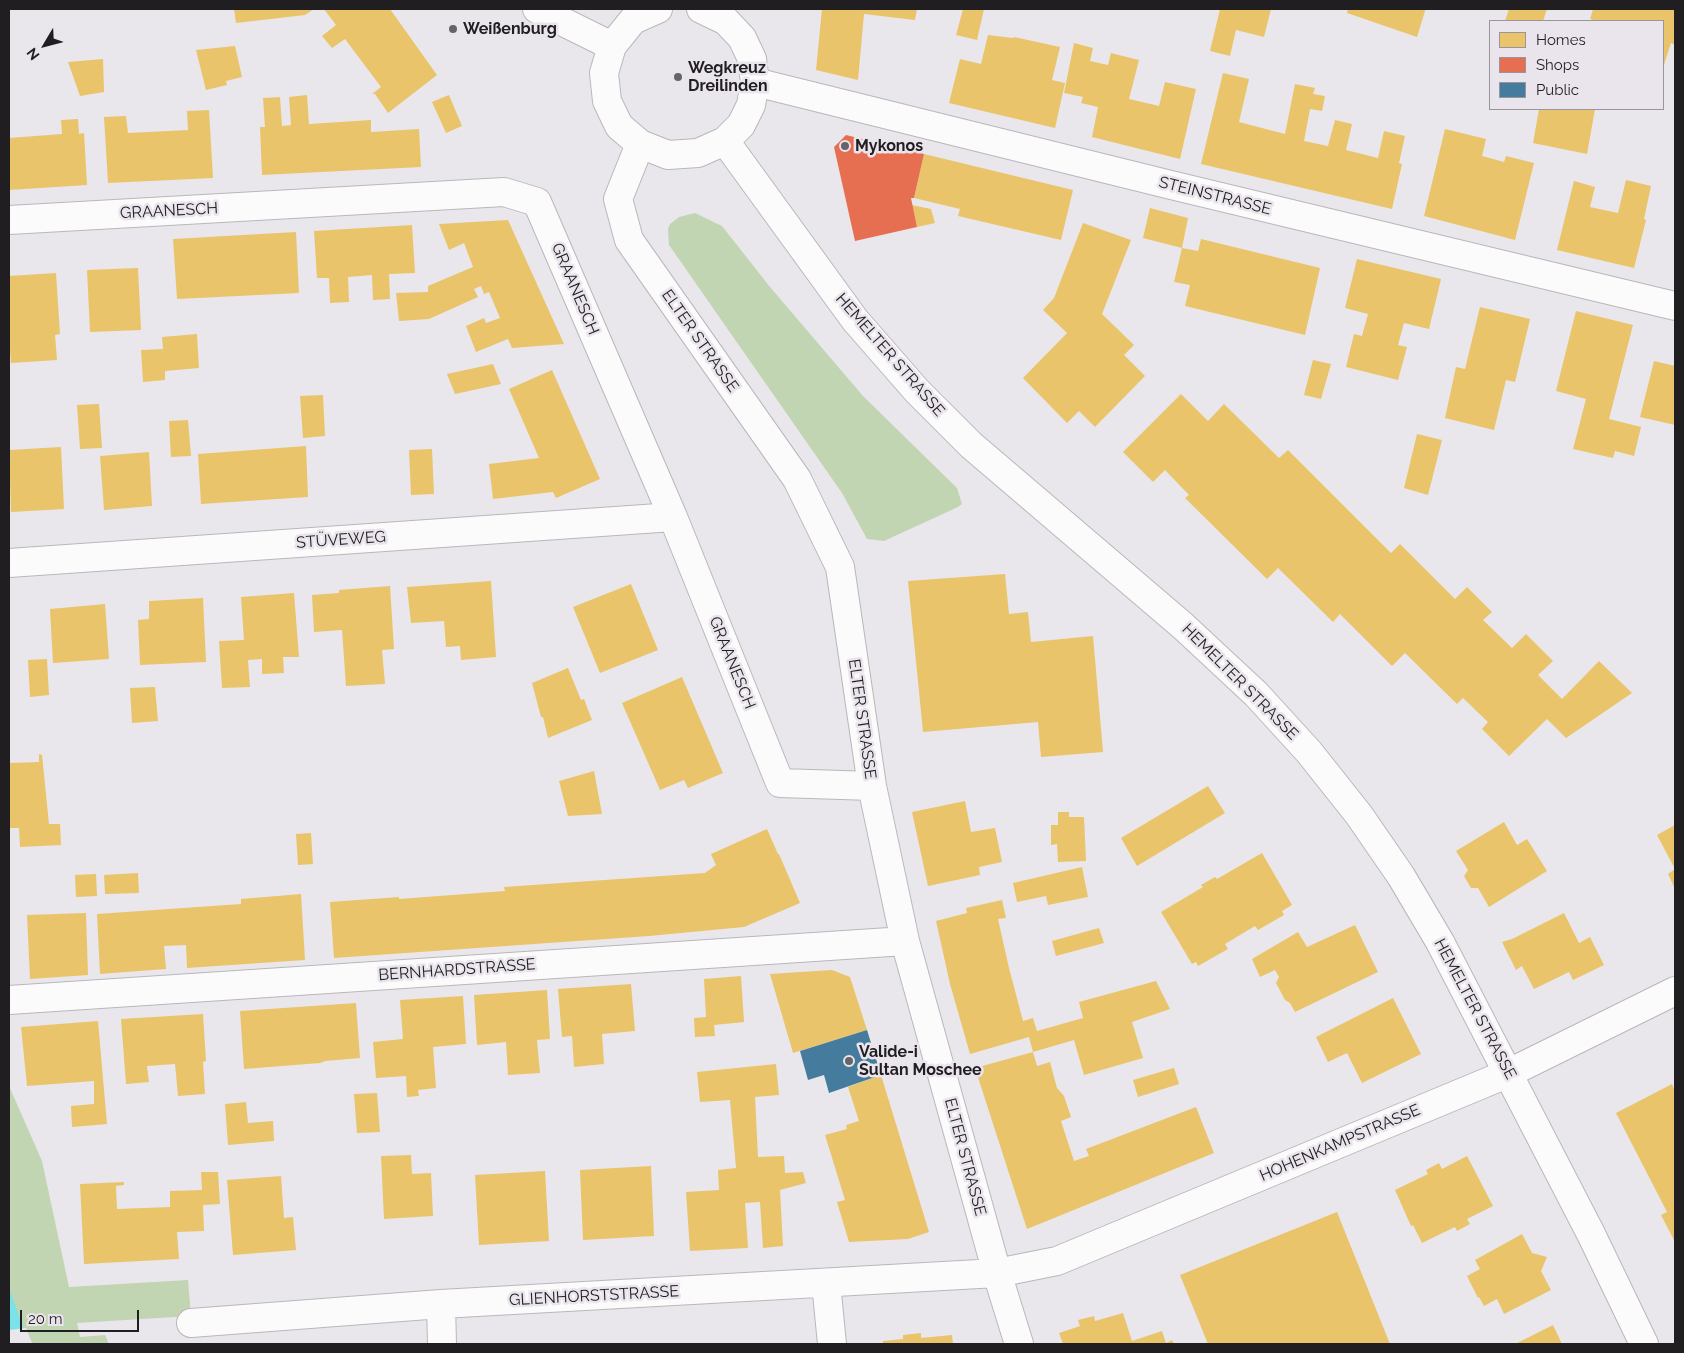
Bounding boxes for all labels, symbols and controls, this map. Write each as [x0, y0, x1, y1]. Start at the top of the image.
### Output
place label: Weißenburg [463, 19, 557, 39]
north arrow [20, 20, 70, 70]
legend [1489, 20, 1664, 110]
marker: Weißenburg [447, 23, 459, 35]
text: Homes [1536, 31, 1586, 49]
text: N [23, 45, 43, 63]
text: Shops [1536, 56, 1579, 74]
place label: Wegkreuz Dreilinden [688, 58, 768, 96]
marker: Wegkreuz Dreilinden [672, 71, 684, 83]
text: Public [1536, 81, 1579, 99]
place label: Mykonos [855, 136, 923, 156]
marker: Mykonos [839, 140, 851, 152]
street label: STEINSTRASSE [1157, 173, 1273, 219]
street label: GRAANESCH [120, 199, 218, 223]
street label: GRAANESCH [547, 240, 603, 338]
street label: ELTER STRASSE [657, 286, 743, 396]
street label: HEMELTER STRASSE [831, 290, 949, 420]
street label: STÜVEWEG [296, 527, 386, 553]
street label: GRAANESCH [705, 614, 759, 712]
street label: HEMELTER STRASSE [1178, 620, 1302, 744]
street label: ELTER STRASSE [844, 658, 880, 780]
street label: HEMELTER STRASSE [1430, 935, 1520, 1083]
street label: BERNHARDSTRASSE [378, 955, 536, 985]
place label: Valide-i Sultan Moschee [859, 1042, 982, 1080]
marker: Valide-i Sultan Moschee [843, 1055, 855, 1067]
street label: ELTER STRASSE [940, 1096, 990, 1218]
street label: HOHENKAMPSTRASSE [1257, 1100, 1423, 1186]
street label: GLIENHORSTSTRASSE [508, 1282, 680, 1310]
scale bar [22, 1300, 141, 1332]
text: 20 m [28, 1310, 63, 1328]

